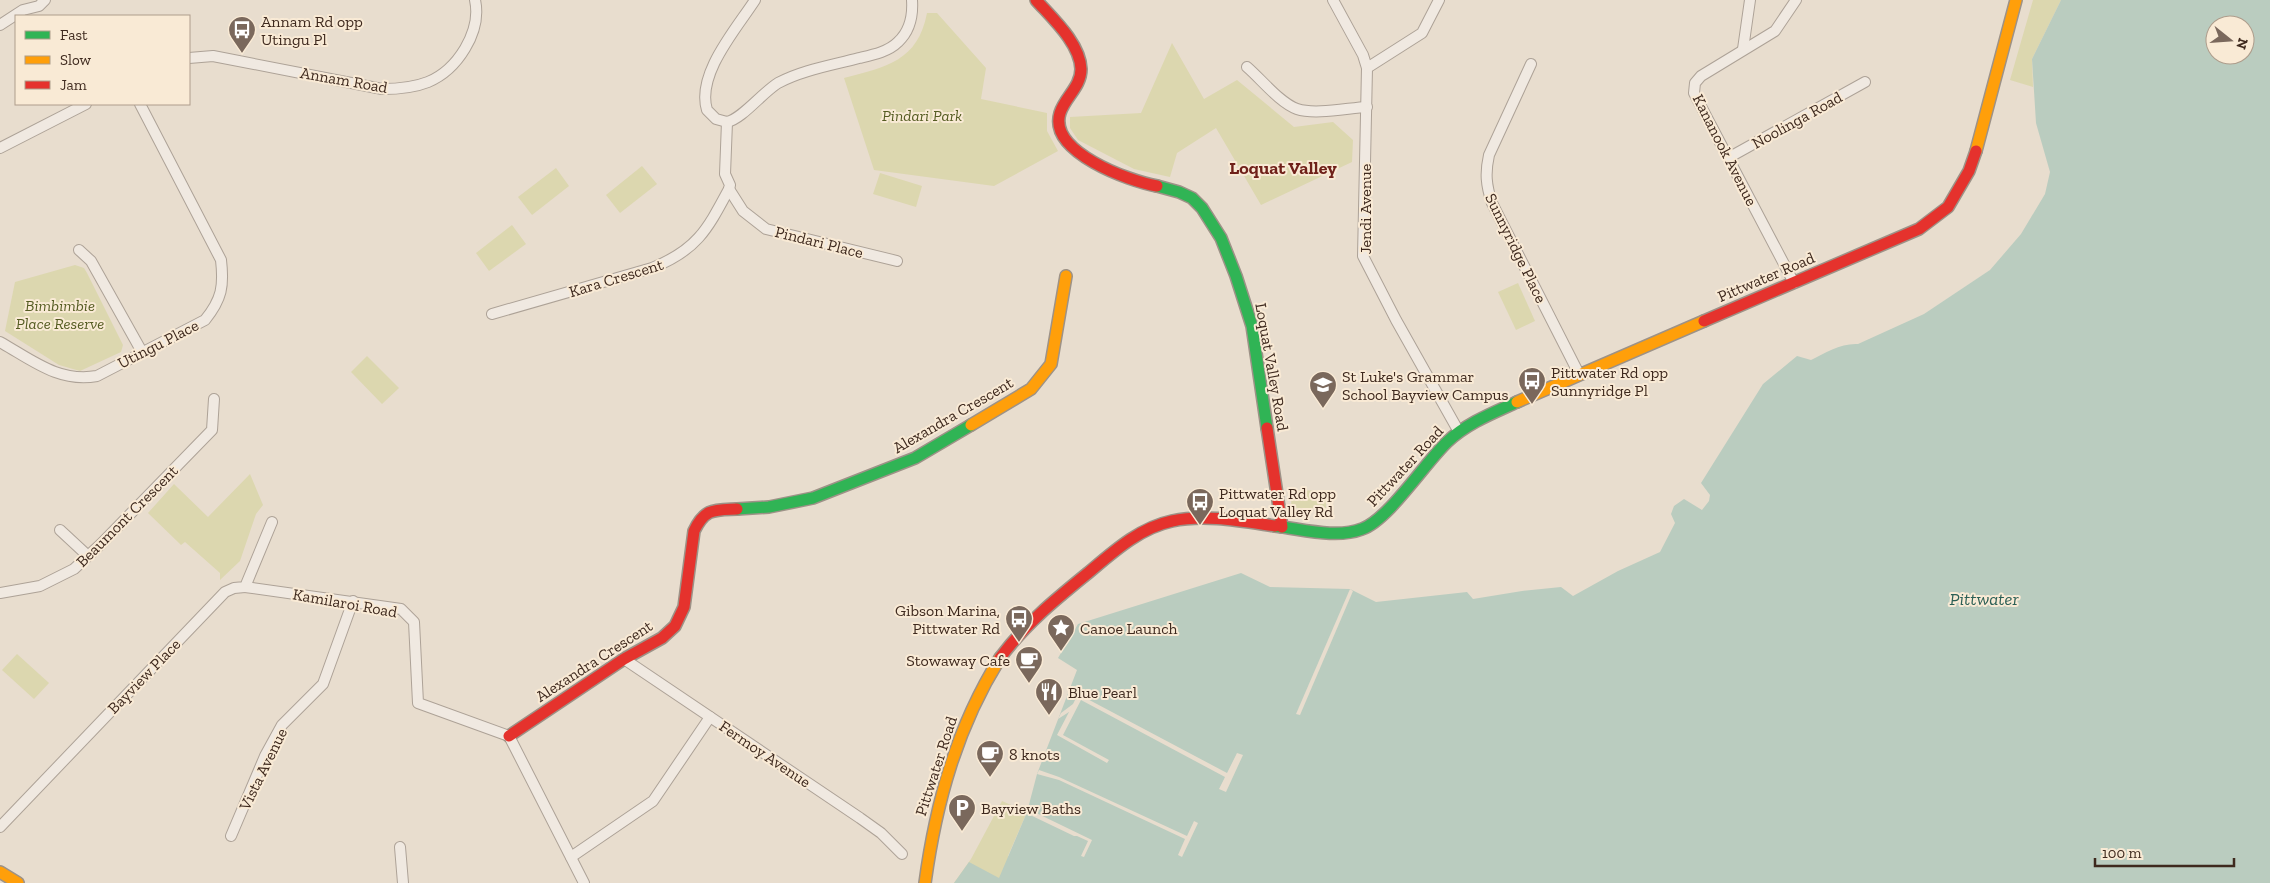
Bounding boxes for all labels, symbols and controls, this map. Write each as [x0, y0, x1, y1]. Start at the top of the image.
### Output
place label: Annam Rd opp Utingu Pl [261, 12, 363, 49]
legend [15, 15, 190, 105]
bus stop icon: Annam Rd opp Utingu Pl [227, 15, 257, 54]
north arrow [2205, 15, 2255, 65]
text: Fast [60, 26, 88, 44]
text: N [2232, 36, 2252, 52]
text: Slow [60, 51, 92, 69]
street label: Annam Road [299, 63, 389, 97]
text: Jam [60, 76, 87, 94]
street label: Noolinga Road [1749, 87, 1846, 153]
street label: Kananook Avenue [1689, 91, 1761, 209]
park label: Pindari Park [882, 106, 962, 125]
district label: Loquat Valley [1229, 157, 1337, 179]
street label: Jendi Avenue [1356, 164, 1375, 254]
street label: Sunnyridge Place [1481, 190, 1551, 306]
street label: Pindari Place [773, 222, 865, 262]
street label: Pittwater Road [1715, 248, 1818, 306]
street label: Kara Crescent [567, 255, 666, 301]
park label: Bimbimbie Place Reserve [16, 296, 104, 333]
street label: Loquat Valley Road [1251, 301, 1293, 433]
street label: Utingu Place [114, 315, 202, 373]
place label: Pittwater Rd opp Sunnyridge Pl [1551, 363, 1668, 400]
bus stop icon: Pittwater Rd opp Sunnyridge Pl [1517, 366, 1547, 405]
place label: St Luke's Grammar School Bayview Campus [1342, 367, 1509, 404]
school or university icon: St Luke's Grammar School Bayview Campus [1308, 370, 1338, 409]
street label: Alexandra Crescent [890, 373, 1017, 457]
street label: Pittwater Road [1363, 422, 1447, 510]
street label: Beaumont Crescent [72, 461, 182, 571]
place label: Pittwater Rd opp Loquat Valley Rd [1219, 484, 1336, 521]
bus stop icon: Pittwater Rd opp Loquat Valley Rd [1185, 487, 1215, 526]
street label: Kamilaroi Road [291, 584, 399, 622]
water label: Pittwater [1949, 588, 2019, 610]
place label: Gibson Marina, Pittwater Rd [895, 601, 1000, 638]
bus stop icon: Gibson Marina, Pittwater Rd [1004, 604, 1034, 643]
place icon: Canoe Launch [1046, 613, 1076, 652]
street label: Alexandra Crescent [532, 616, 656, 706]
place label: Canoe Launch [1080, 619, 1178, 638]
street label: Bayview Place [104, 635, 184, 717]
cafe icon: Stowaway Cafe [1014, 645, 1044, 684]
place label: Stowaway Cafe [906, 651, 1010, 670]
restaurant icon: Blue Pearl [1034, 677, 1064, 716]
place label: Blue Pearl [1068, 683, 1137, 702]
street label: Pittwater Road [911, 714, 961, 818]
street label: Fermoy Avenue [716, 716, 814, 792]
street label: Vista Avenue [235, 725, 291, 814]
cafe icon: 8 knots [975, 739, 1005, 778]
place label: 8 knots [1009, 745, 1060, 764]
parking icon: Bayview Baths [947, 793, 977, 832]
place label: Bayview Baths [981, 799, 1081, 818]
scale bar [2095, 836, 2234, 868]
text: 100 m [2102, 844, 2141, 862]

